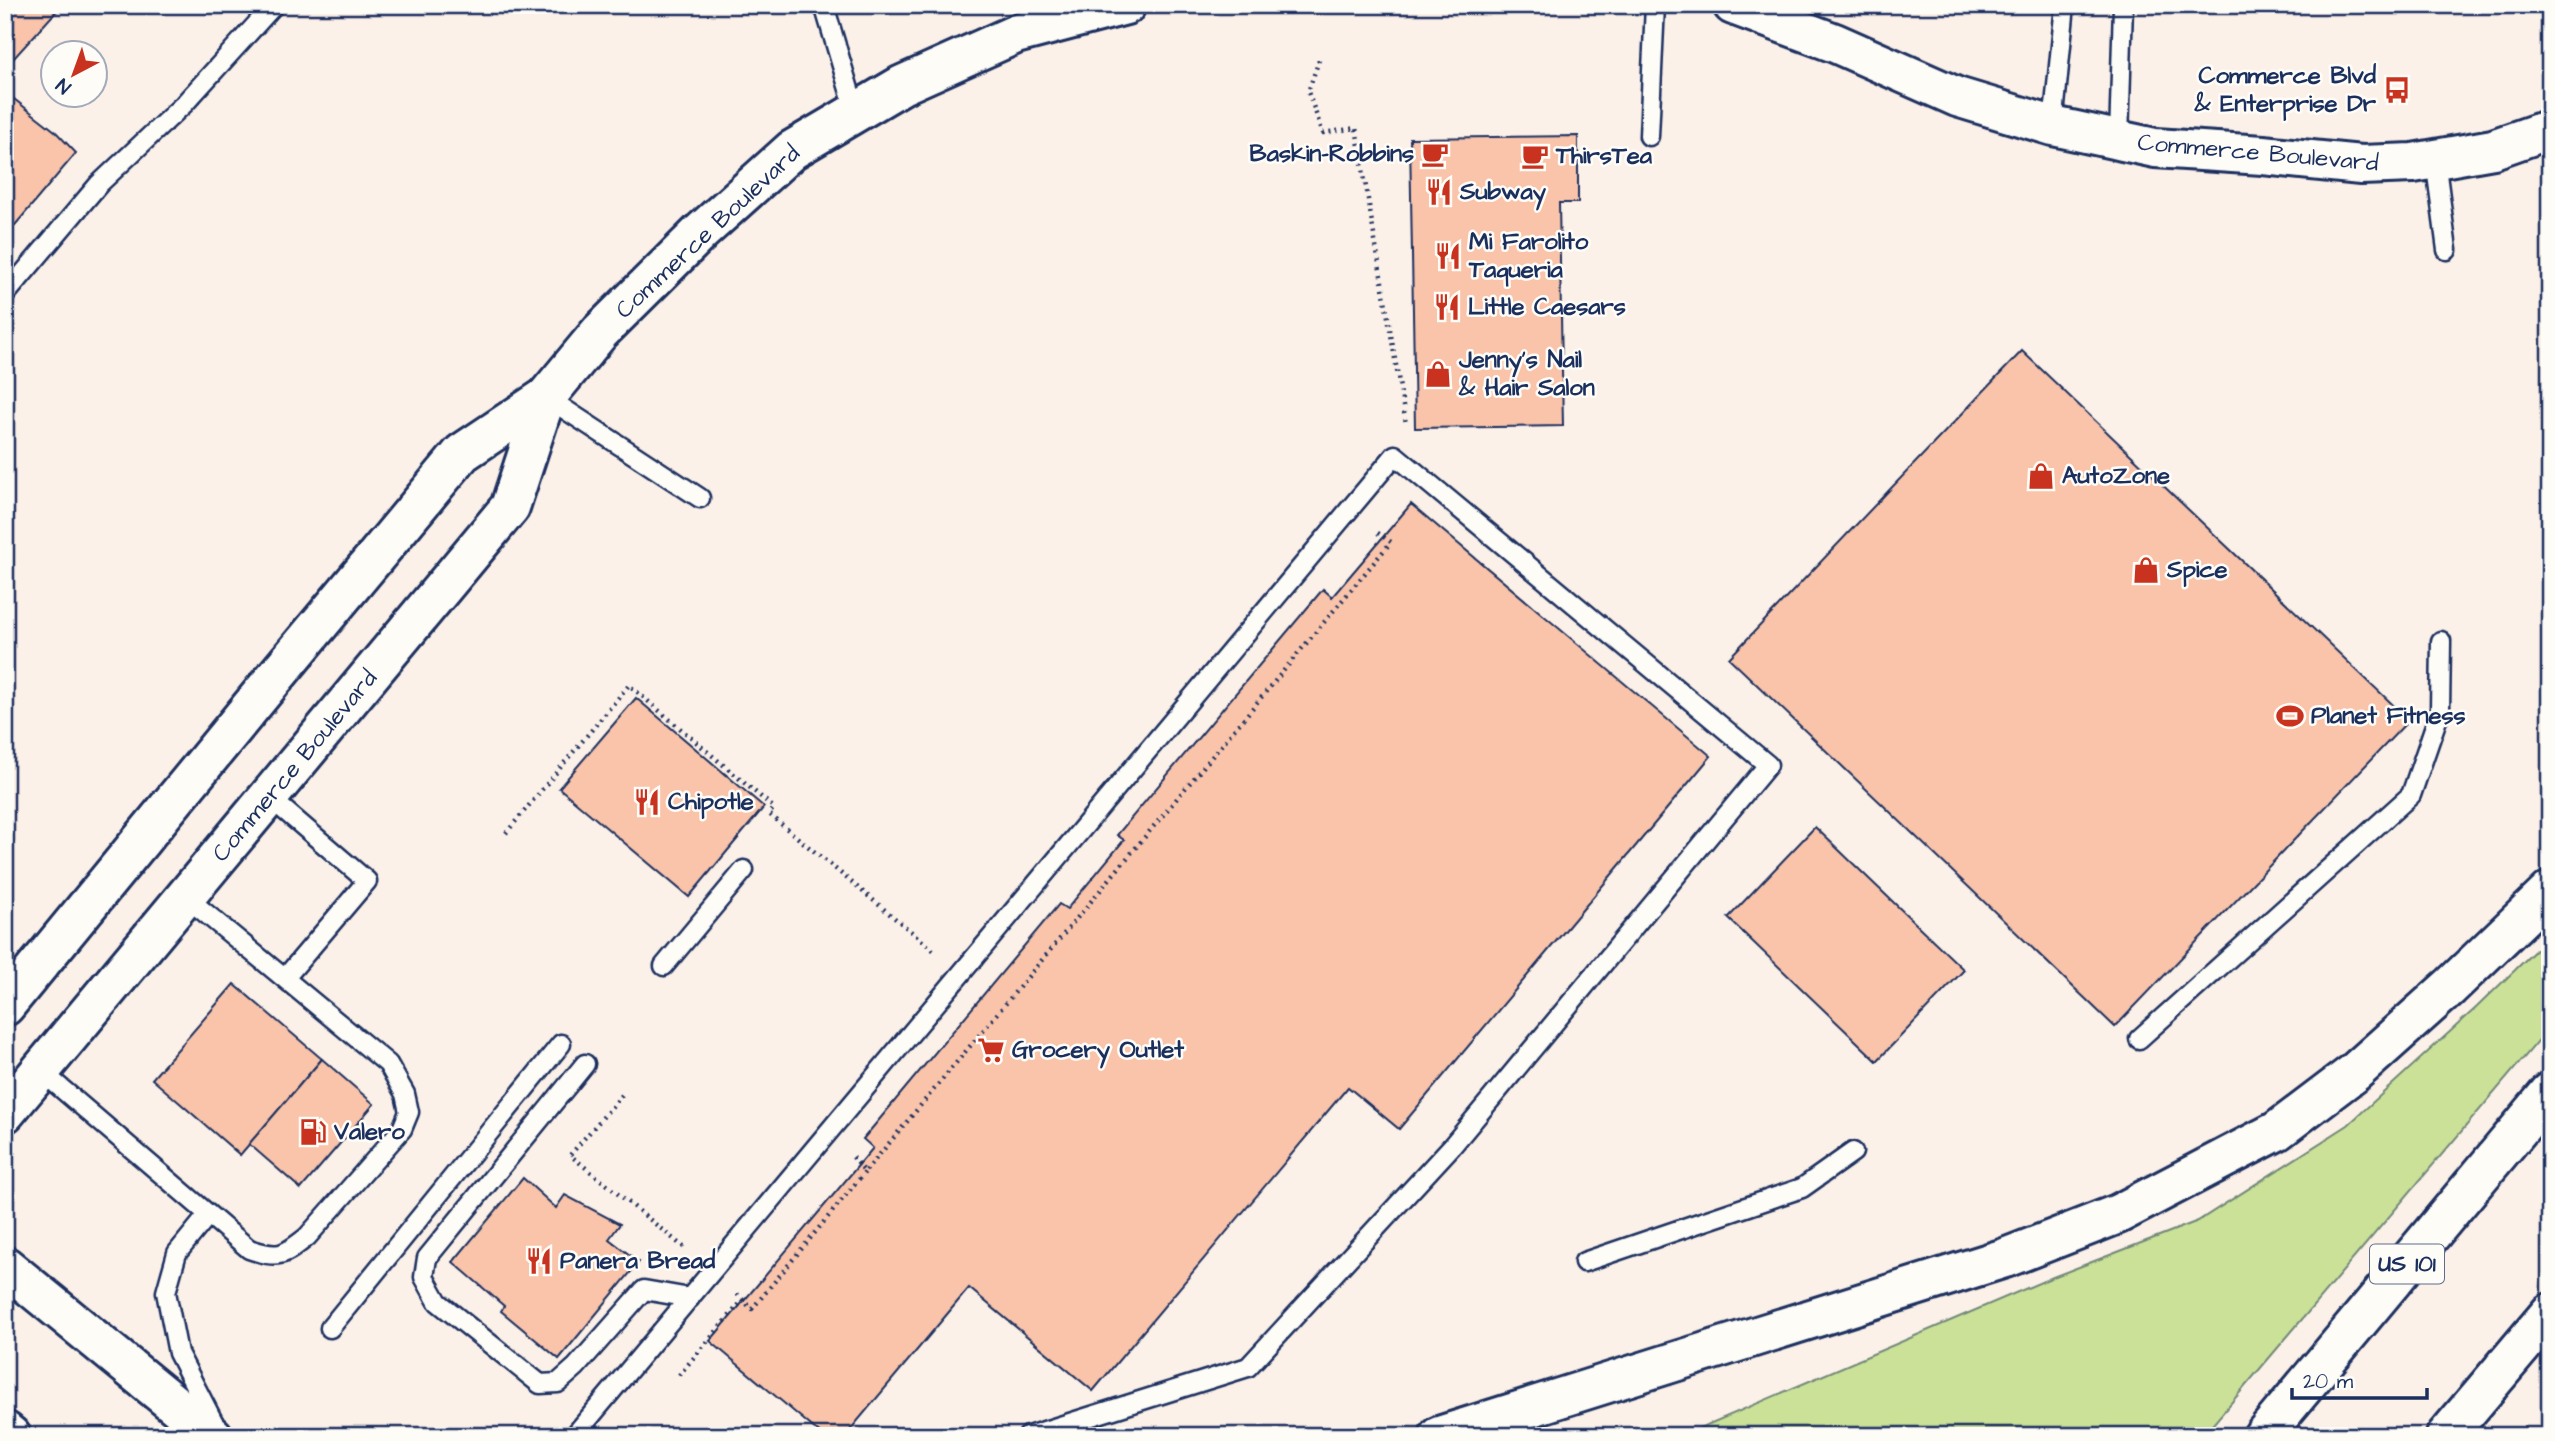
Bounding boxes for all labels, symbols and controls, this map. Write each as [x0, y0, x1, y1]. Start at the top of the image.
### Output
north arrow [38, 38, 108, 108]
place label: Commerce Blvd & Enterprise Dr [2194, 59, 2377, 121]
text: N [50, 72, 77, 100]
bus stop icon: Commerce Blvd & Enterprise Dr [2382, 75, 2412, 105]
street label: Commerce Boulevard [2136, 126, 2380, 180]
street label: Commerce Boulevard [608, 137, 808, 327]
place label: Baskin-Robbins [1250, 137, 1414, 171]
cafe icon: Baskin-Robbins [1420, 139, 1450, 169]
place label: ThirsTea [1555, 139, 1653, 173]
cafe icon: ThirsTea [1520, 141, 1550, 171]
place label: Subway [1459, 175, 1547, 211]
restaurant icon: Subway [1424, 177, 1454, 207]
place label: Mi Farolito Taqueria [1468, 225, 1589, 287]
restaurant icon: Mi Farolito Taqueria [1433, 241, 1463, 271]
place label: Little Caesars [1468, 290, 1626, 324]
restaurant icon: Little Caesars [1432, 292, 1462, 322]
place label: Jenny's Nail & Hair Salon [1458, 343, 1595, 405]
shop icon: Jenny's Nail & Hair Salon [1423, 359, 1453, 389]
place label: AutoZone [2062, 459, 2170, 493]
shop icon: AutoZone [2026, 461, 2056, 491]
place label: Spice [2166, 553, 2228, 587]
shop icon: Spice [2131, 555, 2161, 585]
street label: Commerce Boulevard [204, 663, 386, 869]
place label: Planet Fitness [2311, 699, 2466, 733]
sports icon: Planet Fitness [2275, 701, 2305, 731]
place label: Chipotle [668, 785, 754, 819]
restaurant icon: Chipotle [632, 787, 662, 817]
place label: Grocery Outlet [1012, 1033, 1184, 1069]
supermarket icon: Grocery Outlet [976, 1035, 1006, 1065]
place label: Valero [333, 1115, 405, 1149]
fuel station icon: Valero [298, 1117, 328, 1147]
place label: Panera Bread [560, 1244, 716, 1278]
road number: US 101 [2370, 1245, 2444, 1284]
restaurant icon: Panera Bread [524, 1246, 554, 1276]
scale bar [2292, 1357, 2427, 1401]
text: 20 m [2303, 1367, 2354, 1396]

